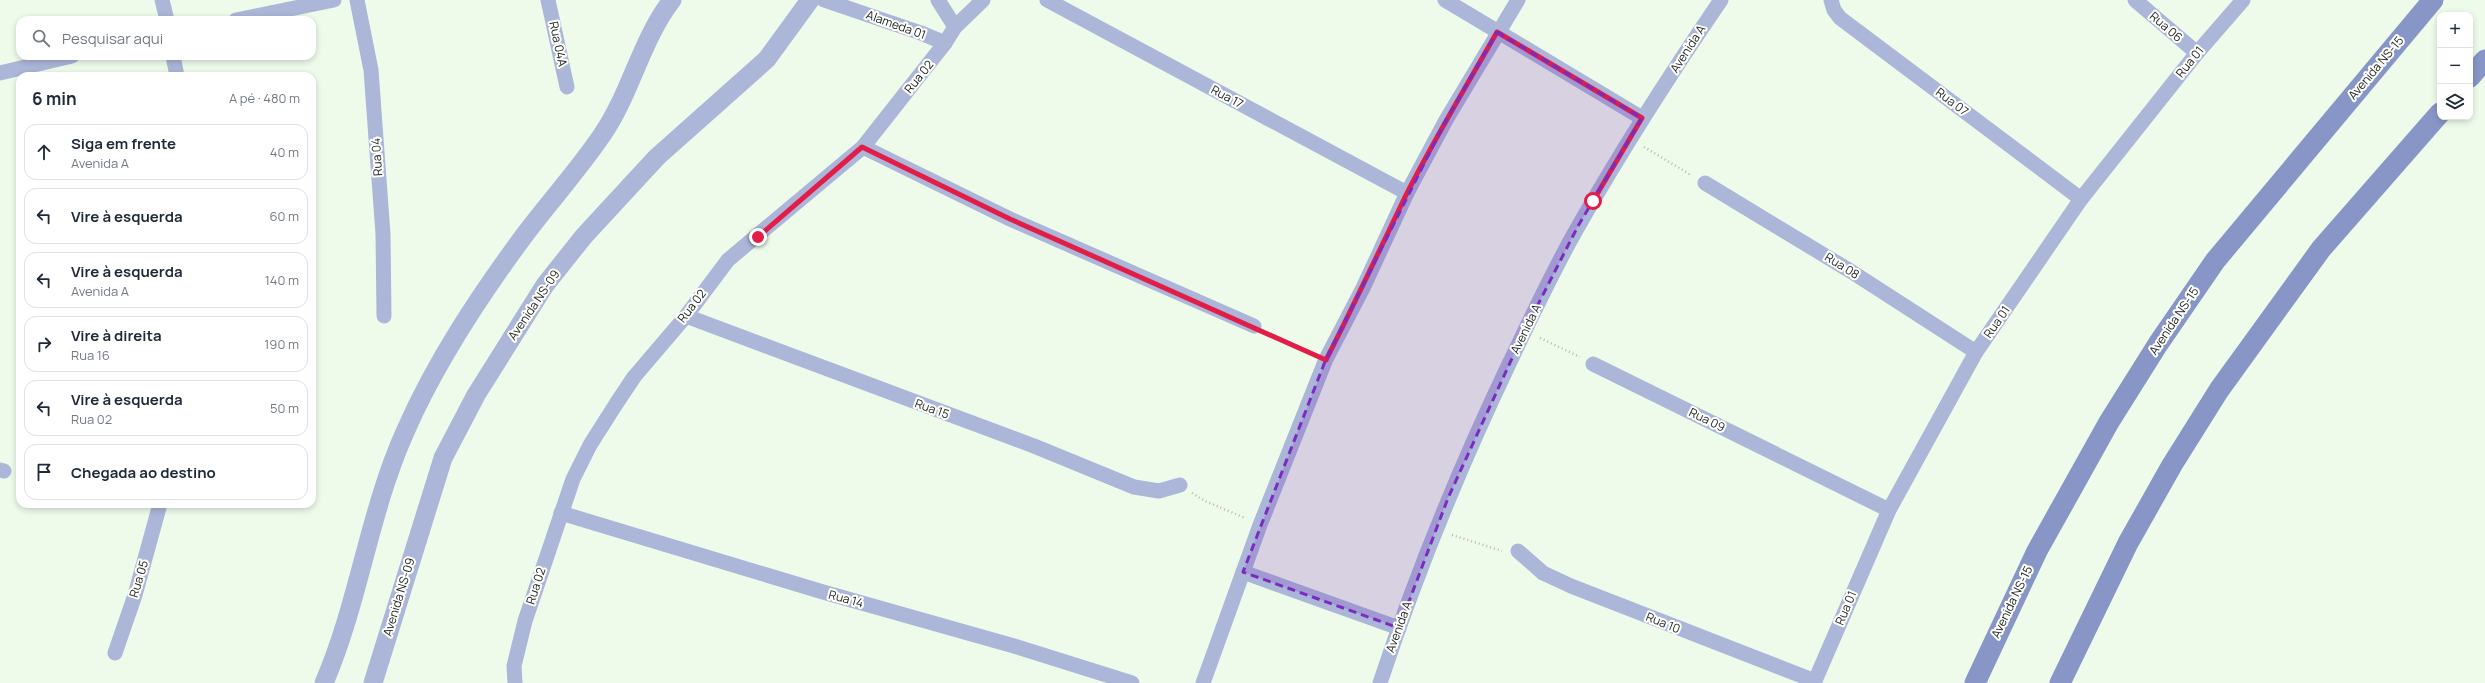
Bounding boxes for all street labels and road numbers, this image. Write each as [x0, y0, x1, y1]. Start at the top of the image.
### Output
street label: Alameda 01 [864, 6, 928, 43]
street label: Rua 06 [2146, 8, 2186, 46]
street label: Rua 04A [545, 20, 572, 68]
street label: Avenida A [1666, 21, 1709, 76]
street label: Avenida NS-15 [2344, 32, 2407, 103]
street label: Rua 01 [2172, 42, 2207, 81]
street label: Rua 02 [900, 56, 937, 97]
street label: Rua 17 [1208, 81, 1246, 112]
street label: Rua 07 [1932, 84, 1972, 120]
street label: Rua 04 [367, 137, 386, 177]
street label: Rua 08 [1822, 248, 1863, 283]
street label: Avenida NS-09 [504, 266, 563, 343]
street label: Avenida NS-15 [2145, 284, 2203, 358]
street label: Rua 02 [673, 285, 710, 326]
street label: Avenida A [1506, 301, 1545, 357]
street label: Rua 01 [1979, 302, 2014, 341]
street label: Rua 15 [913, 394, 952, 423]
street label: Rua 09 [1686, 403, 1728, 436]
street label: Avenida NS-09 [379, 555, 419, 638]
street label: Rua 05 [125, 558, 152, 600]
street label: Avenida NS-15 [1987, 563, 2036, 641]
street label: Rua 02 [522, 565, 550, 607]
street label: Rua 14 [827, 586, 865, 611]
street label: Rua 01 [1831, 588, 1860, 628]
street label: Avenida A [1381, 598, 1416, 655]
street label: Rua 10 [1643, 608, 1683, 637]

